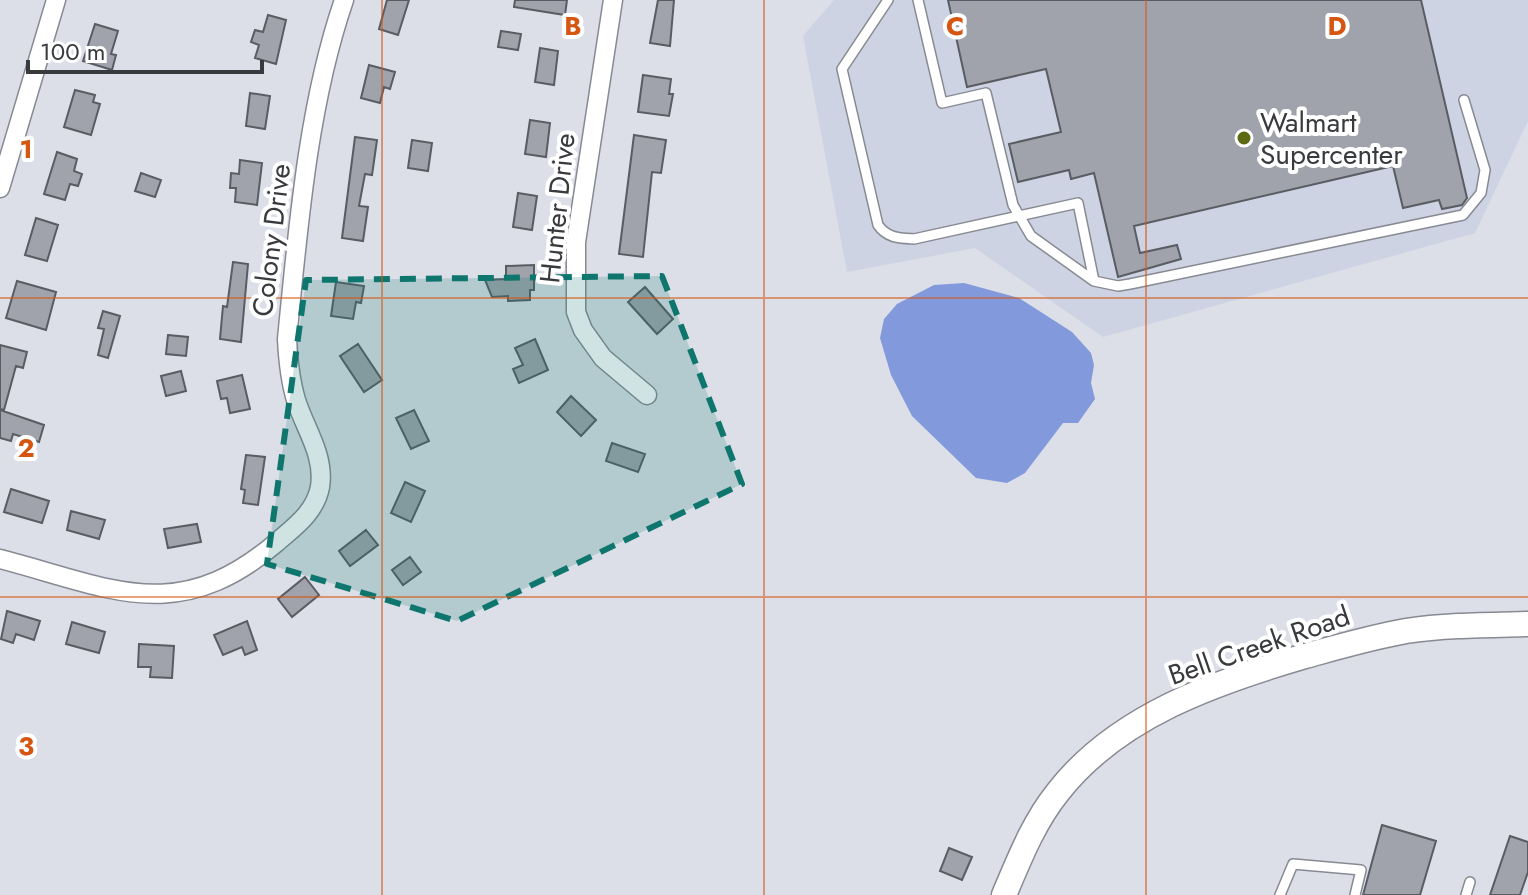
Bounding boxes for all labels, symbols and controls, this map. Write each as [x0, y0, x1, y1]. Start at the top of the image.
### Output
text: B [564, 7, 582, 45]
text: C [946, 7, 964, 45]
text: D [1327, 7, 1347, 45]
scale bar [28, 24, 262, 74]
text: 100 m [40, 34, 106, 69]
place label: Walmart Supercenter [1260, 102, 1403, 175]
marker: Walmart Supercenter [1235, 129, 1253, 147]
text: 1 [19, 130, 33, 168]
street label: Hunter Drive [529, 131, 586, 285]
street label: Colony Drive [242, 161, 301, 319]
text: 2 [17, 429, 35, 467]
street label: Bell Creek Road [1163, 595, 1355, 696]
text: 3 [18, 727, 34, 765]

